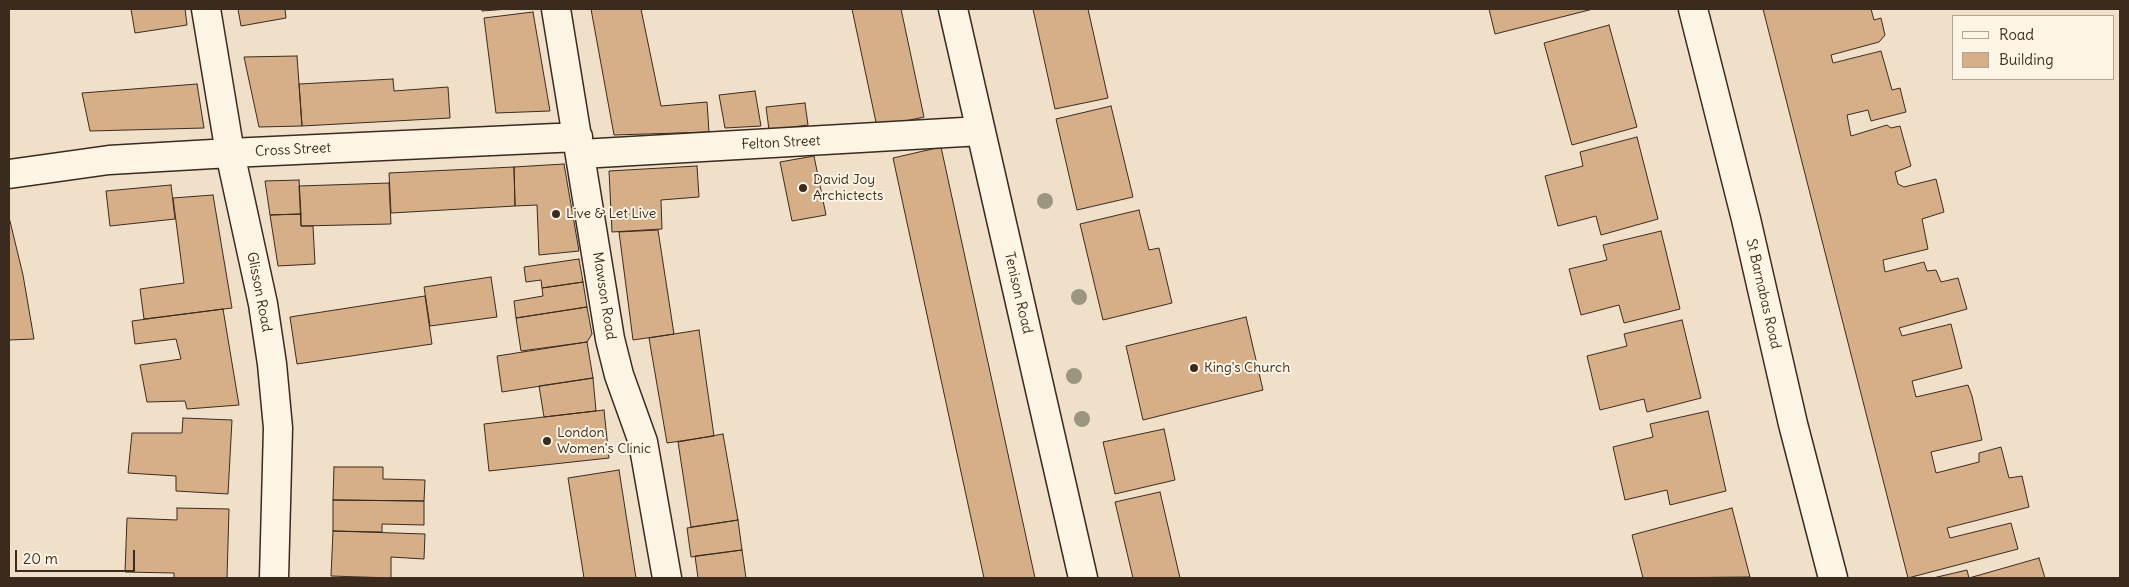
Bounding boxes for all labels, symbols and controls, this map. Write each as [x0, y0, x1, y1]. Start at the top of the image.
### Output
legend [1952, 15, 2114, 80]
text: Road [1999, 25, 2034, 44]
text: Building [1999, 50, 2054, 69]
street label: Felton Street [741, 133, 821, 153]
street label: Cross Street [255, 140, 331, 160]
place label: David Joy Archictects [813, 172, 883, 204]
marker: David Joy Archictects [797, 182, 809, 194]
place label: Live & Let Live [566, 206, 656, 222]
marker: Live & Let Live [550, 208, 562, 220]
street label: St Barnabas Road [1742, 237, 1784, 351]
street label: Tenison Road [1000, 250, 1036, 336]
street label: Glisson Road [243, 251, 275, 333]
street label: Mawson Road [589, 251, 619, 341]
place label: King's Church [1204, 360, 1290, 376]
marker: King's Church [1188, 362, 1200, 374]
place label: London Women's Clinic [557, 425, 651, 458]
marker: London Women's Clinic [541, 435, 553, 447]
scale bar [18, 540, 138, 572]
text: 20 m [23, 549, 58, 568]

